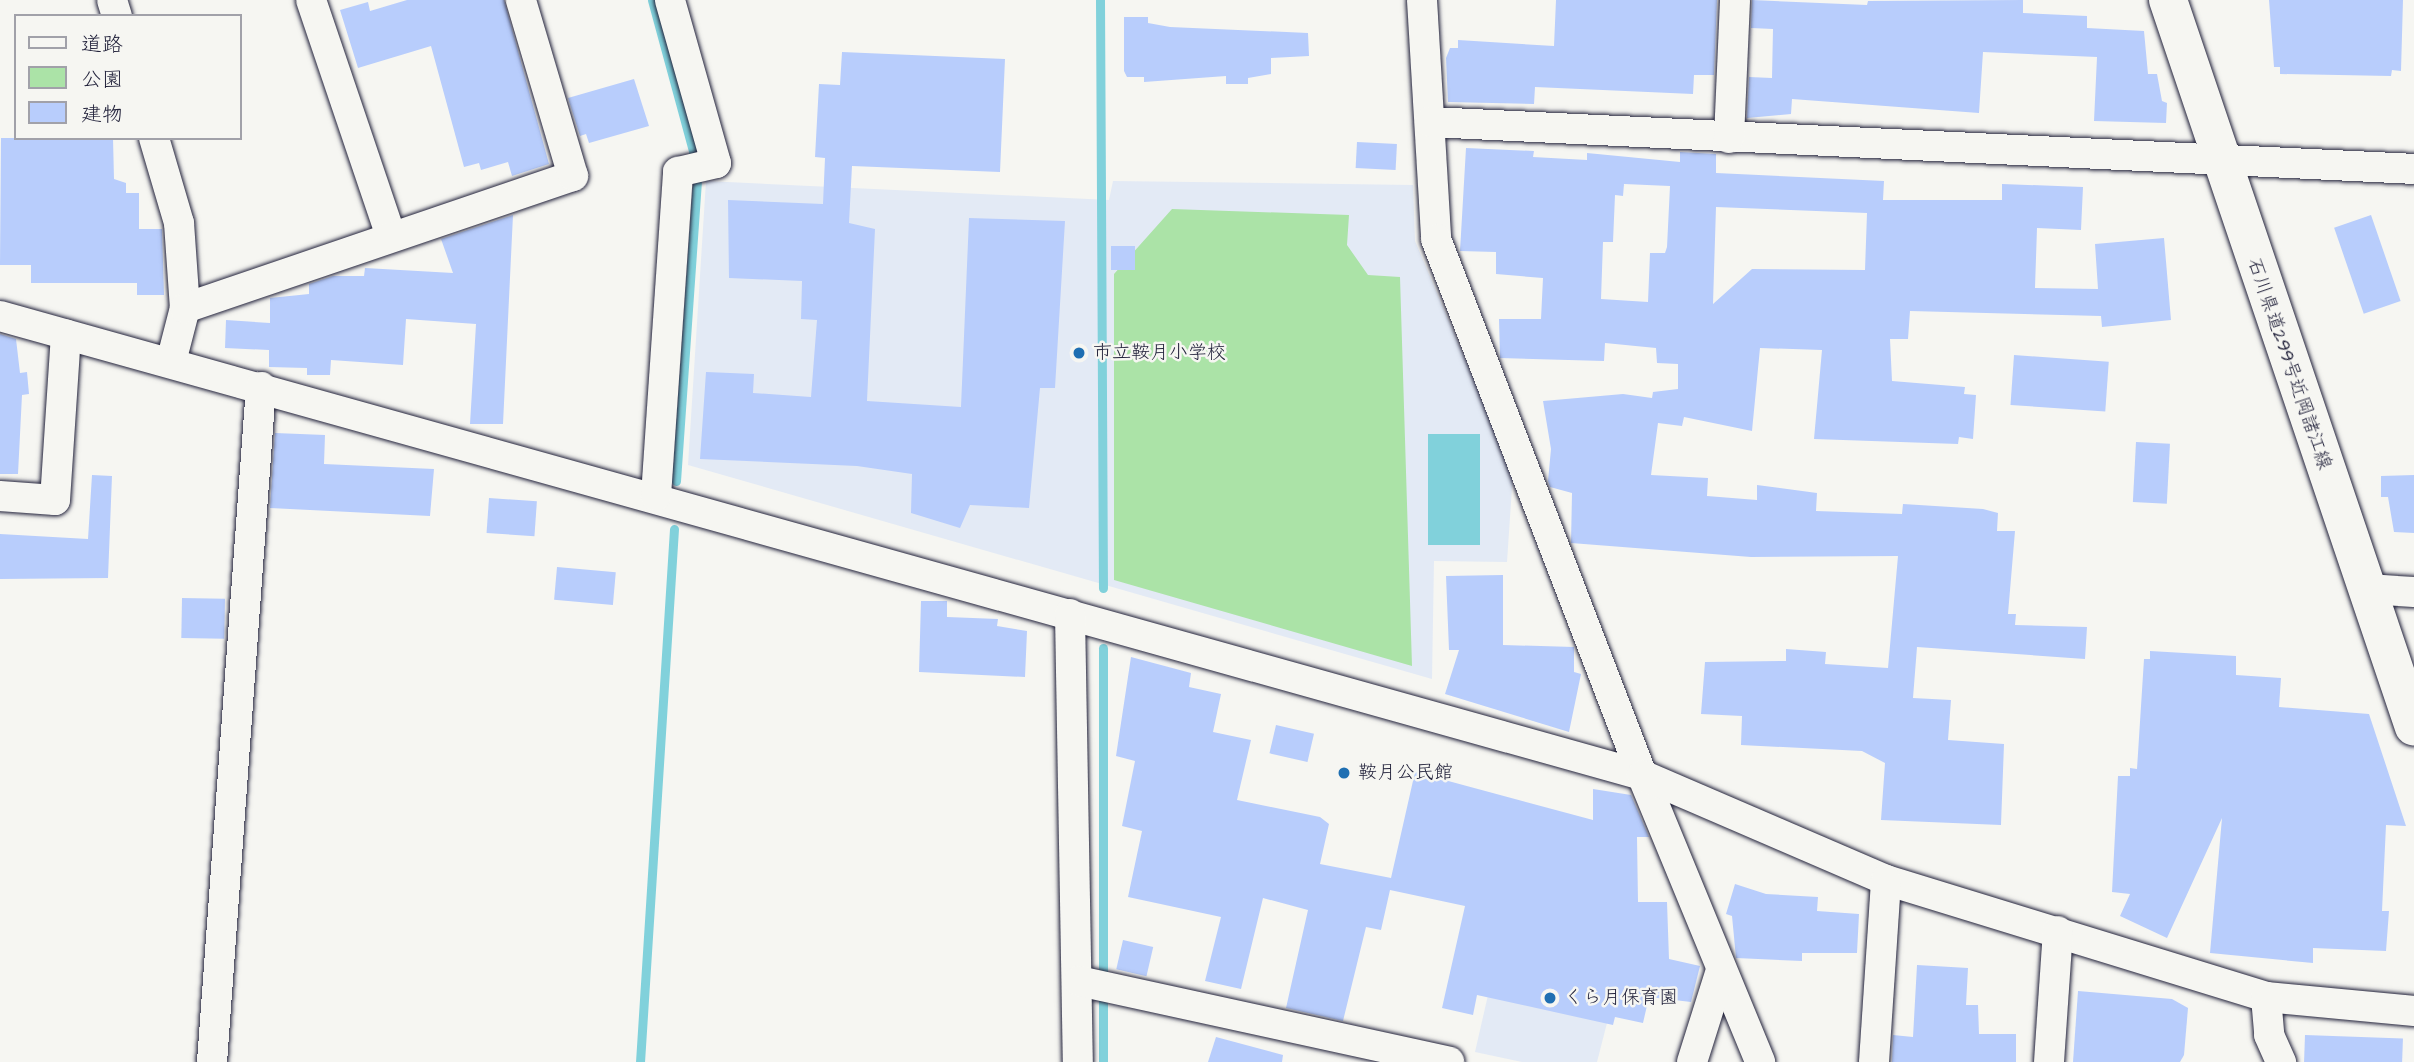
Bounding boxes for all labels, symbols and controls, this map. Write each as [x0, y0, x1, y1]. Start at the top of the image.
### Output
legend [14, 14, 242, 140]
text: 道路 [81, 30, 123, 59]
text: 公園 [81, 65, 123, 94]
text: 建物 [81, 100, 123, 129]
street label: 石川県道299号近岡諸江線 [2242, 255, 2336, 473]
place label: 市立鞍月小学校 [1093, 342, 1226, 364]
marker: 市立鞍月小学校 [1071, 345, 1087, 361]
place label: 鞍月公民館 [1358, 762, 1453, 784]
marker: 鞍月公民館 [1336, 765, 1352, 781]
place label: くら月保育園 [1564, 987, 1678, 1009]
marker: くら月保育園 [1542, 990, 1558, 1006]

